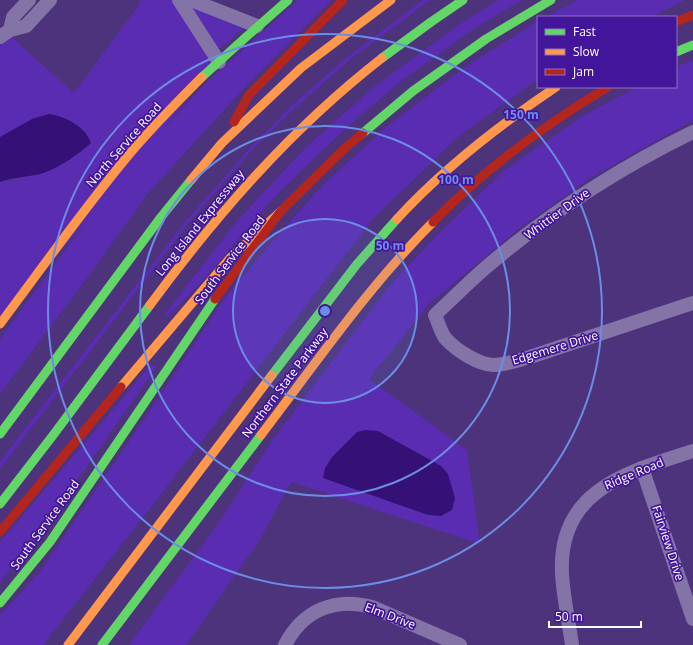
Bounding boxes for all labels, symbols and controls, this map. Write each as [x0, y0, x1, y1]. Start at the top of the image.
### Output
legend [537, 16, 677, 88]
text: Fast [573, 23, 596, 40]
text: Slow [573, 43, 600, 60]
text: Jam [572, 63, 594, 80]
street label: North Service Road [82, 99, 165, 191]
text: 150 m [503, 106, 539, 123]
street label: Long Island Expressway [151, 165, 248, 279]
text: 100 m [438, 171, 474, 188]
street label: Whittier Drive [520, 184, 593, 243]
street label: South Service Road [190, 212, 269, 308]
text: 50 m [376, 237, 404, 254]
centre of rings [318, 304, 332, 318]
street label: Northern State Parkway [238, 323, 332, 441]
street label: Edgemere Drive [510, 326, 600, 369]
street label: Ridge Road [602, 453, 666, 494]
street label: South Service Road [6, 476, 83, 573]
street label: Fairview Drive [648, 503, 689, 583]
street label: Elm Drive [362, 598, 418, 633]
scale bar [549, 603, 641, 629]
text: 50 m [555, 608, 583, 625]

